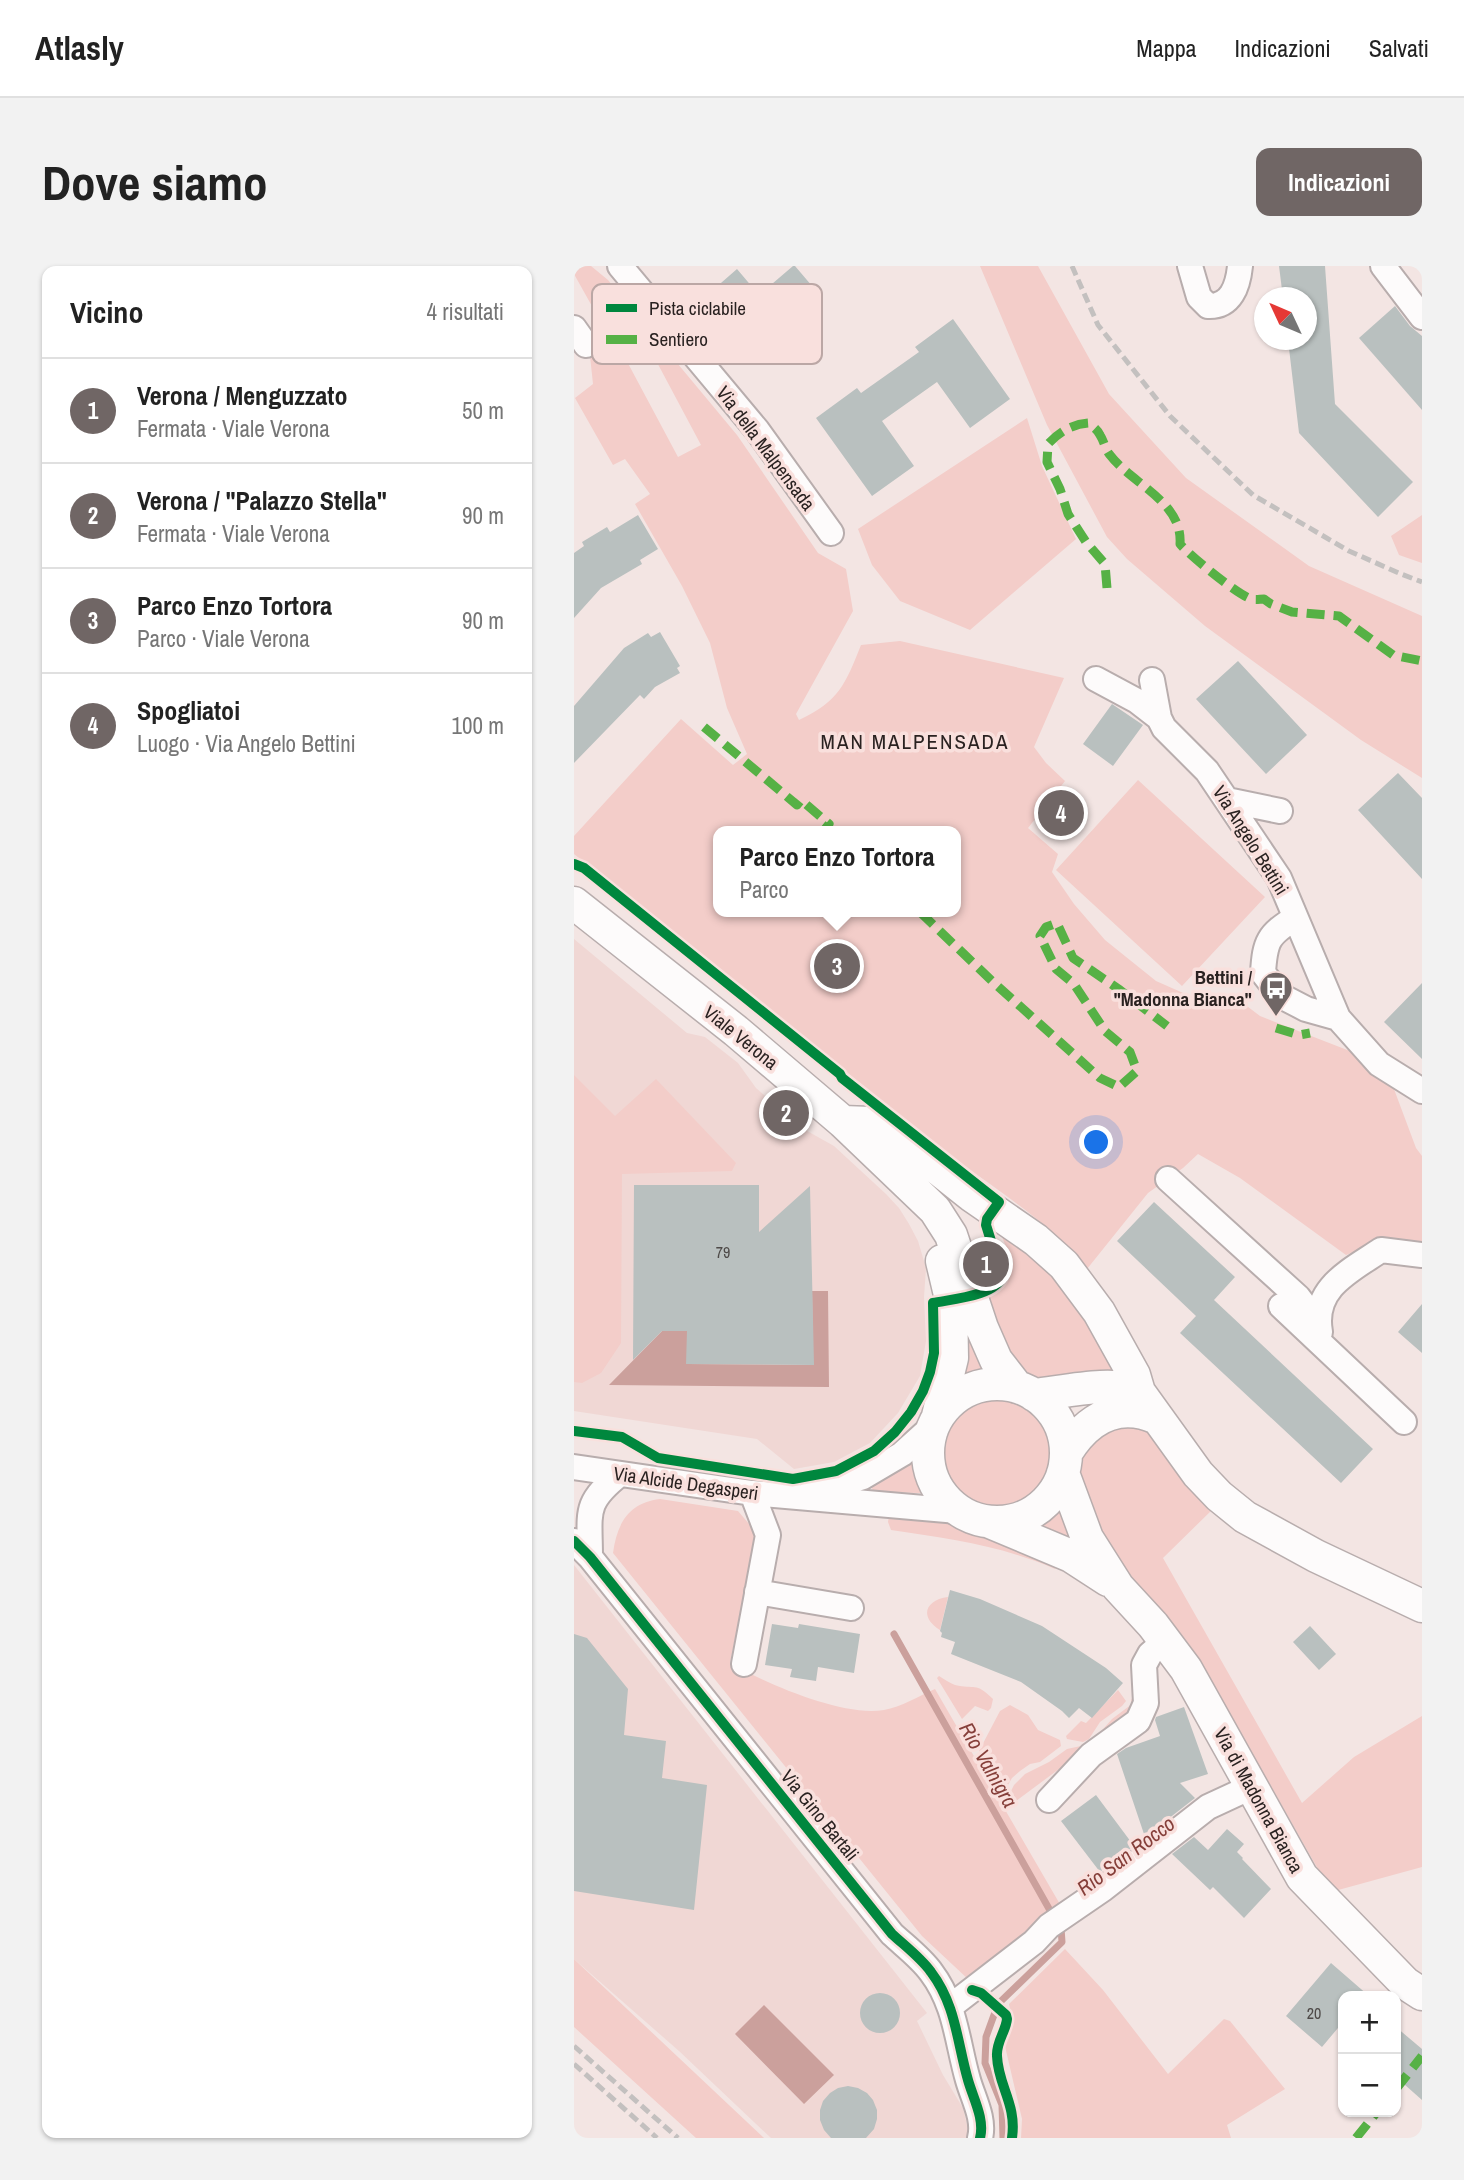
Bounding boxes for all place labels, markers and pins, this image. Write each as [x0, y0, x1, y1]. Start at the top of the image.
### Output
pin: 4 [1038, 787, 1084, 839]
pin: 3 [814, 940, 860, 992]
place label: Bettini / "Madonna Bianca" [1113, 964, 1253, 1012]
bus stop icon: Bettini / "Madonna Bianca" [1257, 969, 1295, 1018]
pin: 2 [763, 1087, 809, 1139]
pin: 1 [963, 1238, 1009, 1290]

